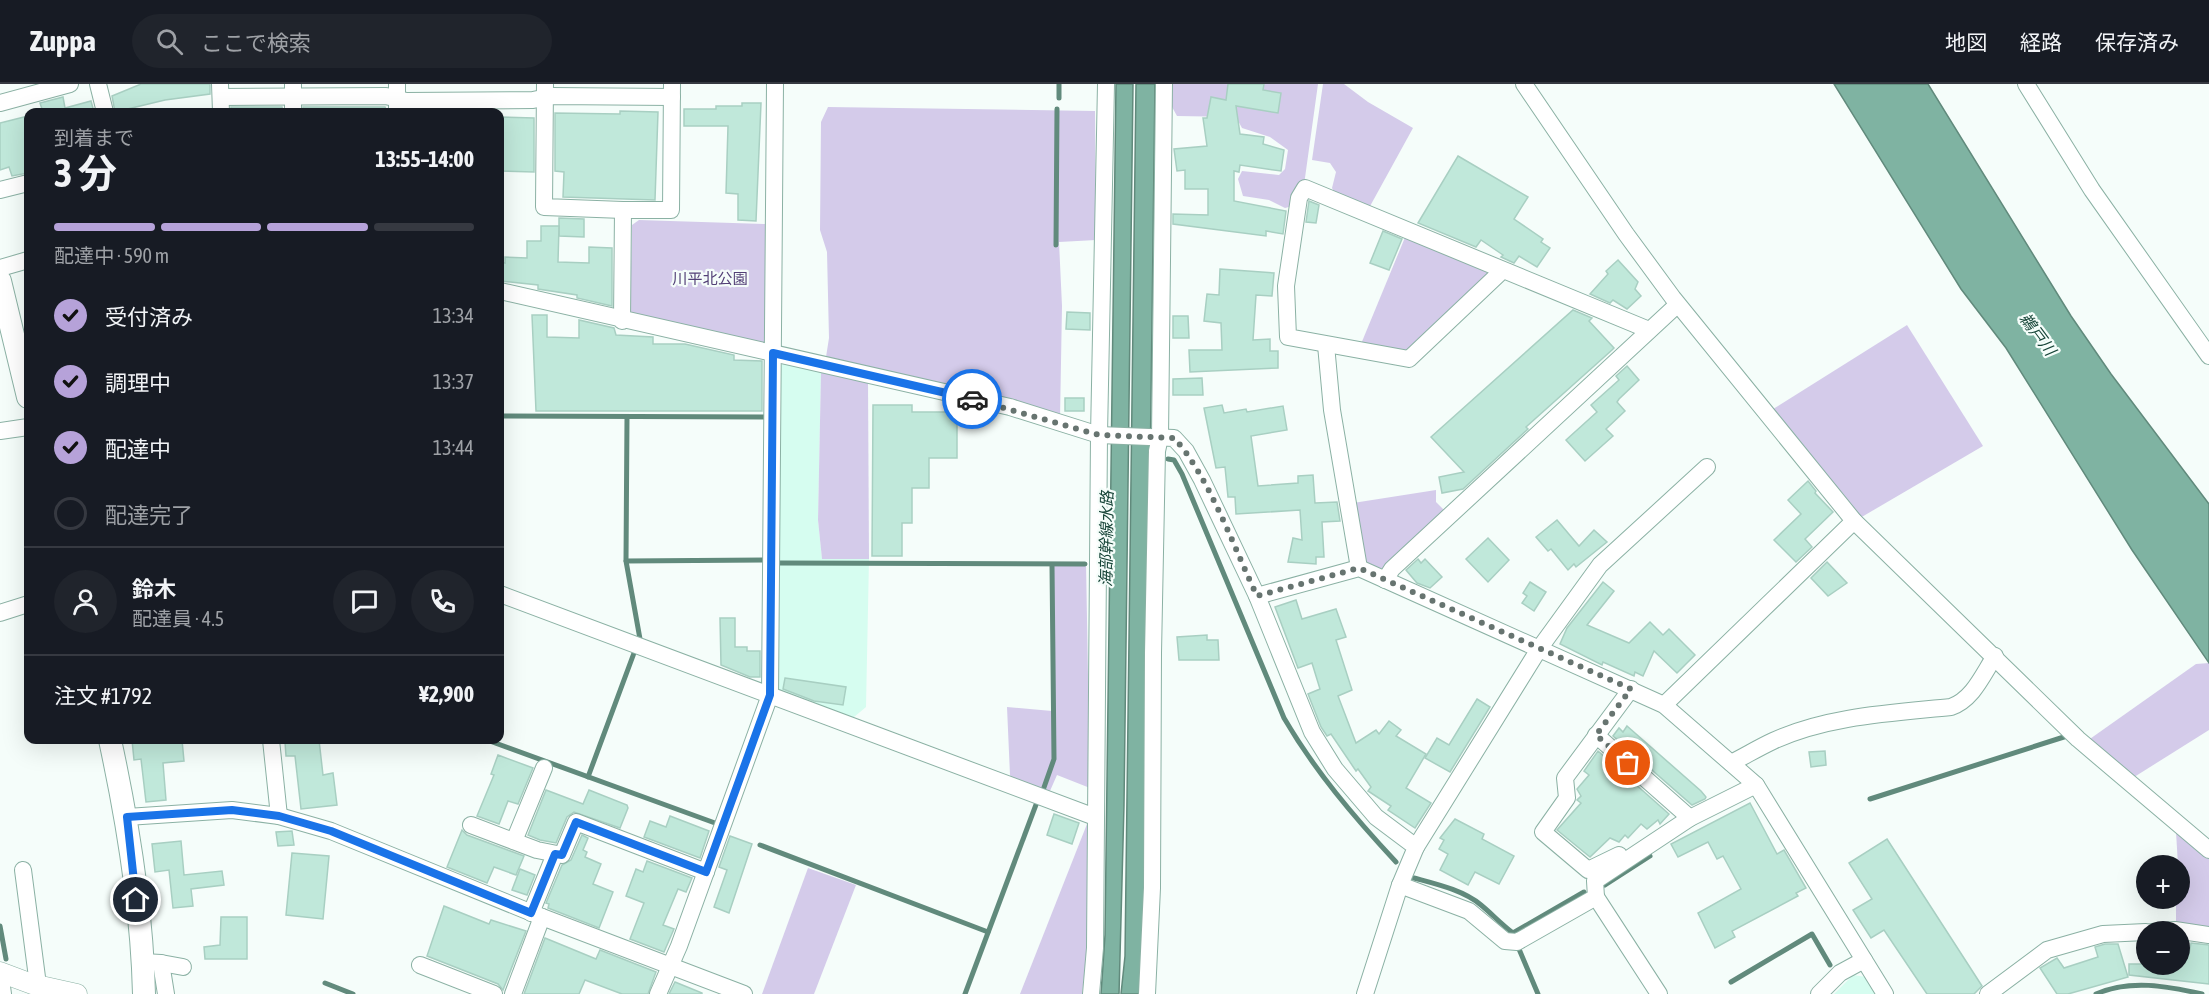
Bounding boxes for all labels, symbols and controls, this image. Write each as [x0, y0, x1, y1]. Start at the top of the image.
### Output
search box [132, 14, 552, 68]
text: Zuppa [30, 25, 96, 57]
icon: search [153, 25, 186, 58]
text: ここで検索 [201, 30, 311, 56]
text: 地図 [1945, 30, 1987, 54]
text: 経路 [2020, 30, 2062, 54]
text: 保存済み [2095, 30, 2179, 54]
text: 到着まで [54, 126, 134, 149]
text: 13:55–14:00 [375, 146, 474, 172]
text: 3 分 [54, 151, 117, 195]
text: 配達中 · 590 m [54, 244, 169, 267]
park label: 川平北公園 [672, 270, 748, 287]
icon: check [54, 299, 87, 332]
text: 受付済み [105, 304, 193, 330]
text: 13:34 [433, 304, 474, 327]
water label: 鵜戸川 [2016, 309, 2061, 360]
icon: check [54, 365, 87, 398]
courier [942, 369, 1002, 429]
text: 調理中 [105, 370, 171, 396]
text: 13:37 [433, 370, 474, 393]
icon: car [956, 383, 989, 416]
icon: check [54, 431, 87, 464]
text: 配達中 [105, 436, 171, 462]
text: 13:44 [433, 436, 474, 459]
water label: 海部幹線水路 [1096, 489, 1116, 587]
text: 配達完了 [105, 502, 193, 528]
button: person [54, 570, 117, 633]
button: chat [333, 570, 396, 633]
button: phone [411, 570, 474, 633]
text: 鈴木 [132, 576, 176, 602]
text: 配達員 · 4.5 [132, 607, 224, 630]
text: ¥2,900 [419, 681, 474, 707]
text: 注文 #1792 [54, 683, 152, 709]
pin [1602, 737, 1653, 788]
icon: bag [1611, 746, 1644, 779]
map controls [2136, 855, 2190, 975]
button: + [2136, 855, 2190, 909]
pin [110, 874, 161, 925]
icon: home [119, 883, 152, 916]
button: − [2136, 921, 2190, 975]

